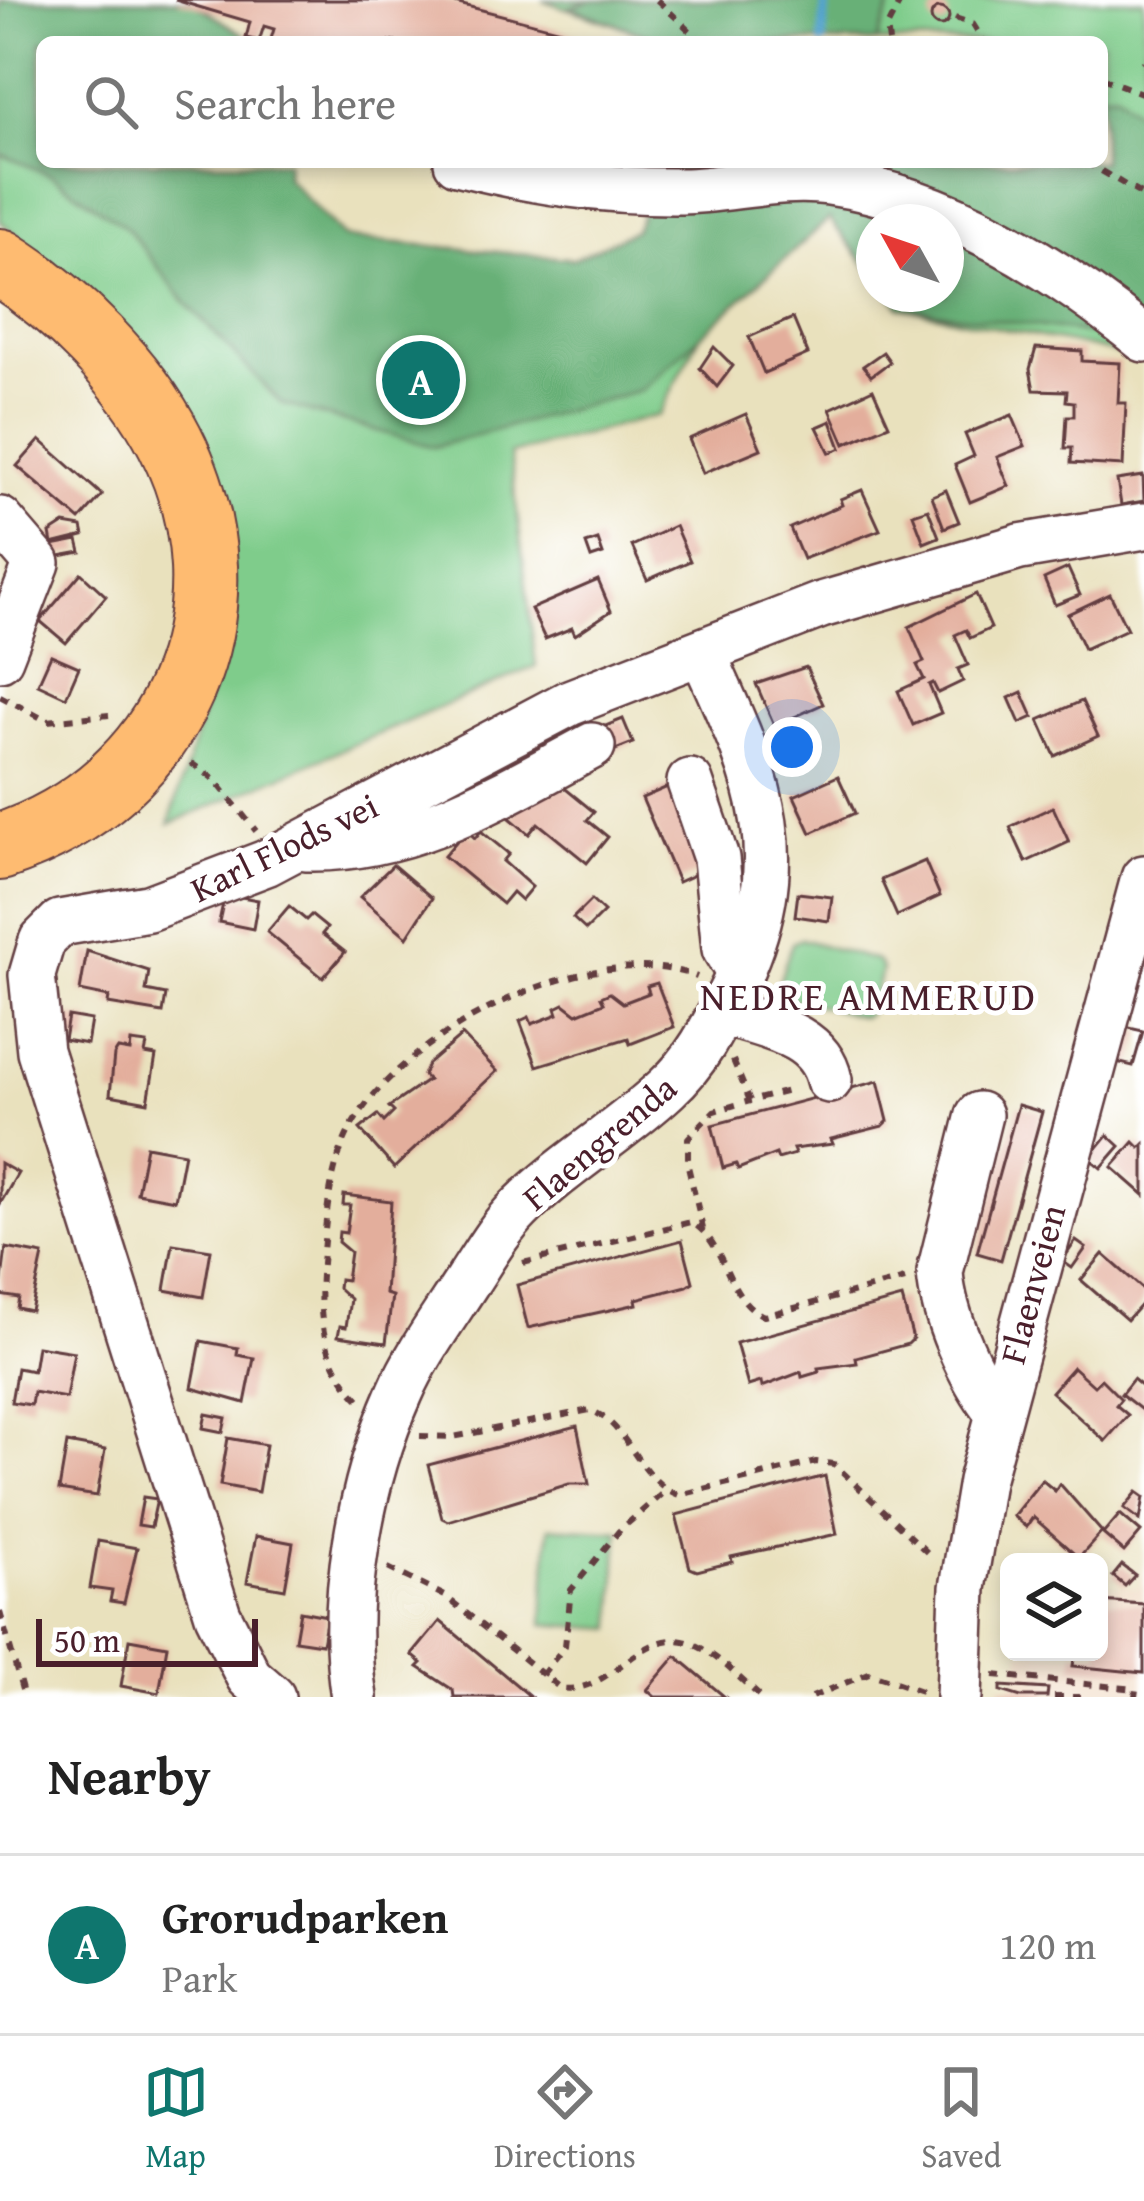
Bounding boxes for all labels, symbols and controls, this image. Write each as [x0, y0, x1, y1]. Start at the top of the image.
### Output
search box [36, 36, 1108, 168]
icon: search [78, 69, 144, 135]
text: Search here [174, 70, 396, 135]
north arrow [856, 204, 964, 312]
pin: A [382, 335, 460, 425]
your location [762, 717, 822, 777]
street label: Karl Flods vei [181, 778, 387, 915]
district label: NEDRE AMMERUD [700, 967, 1038, 1024]
street label: Flaengrenda [510, 1061, 687, 1222]
street label: Flaenveien [985, 1198, 1078, 1369]
map controls [1000, 1553, 1108, 1661]
button: layers [1000, 1553, 1108, 1661]
scale bar [36, 1613, 258, 1666]
text: 50 m [54, 1616, 120, 1664]
text: Nearby [48, 1738, 211, 1813]
text: Grorudparken [162, 1884, 448, 1949]
text: A [75, 1916, 99, 1973]
text: 120 m [999, 1916, 1096, 1973]
text: Park [162, 1949, 237, 2006]
tab: Map [143, 2059, 209, 2179]
tab: Directions [494, 2059, 636, 2179]
tab: Saved [921, 2059, 1001, 2179]

